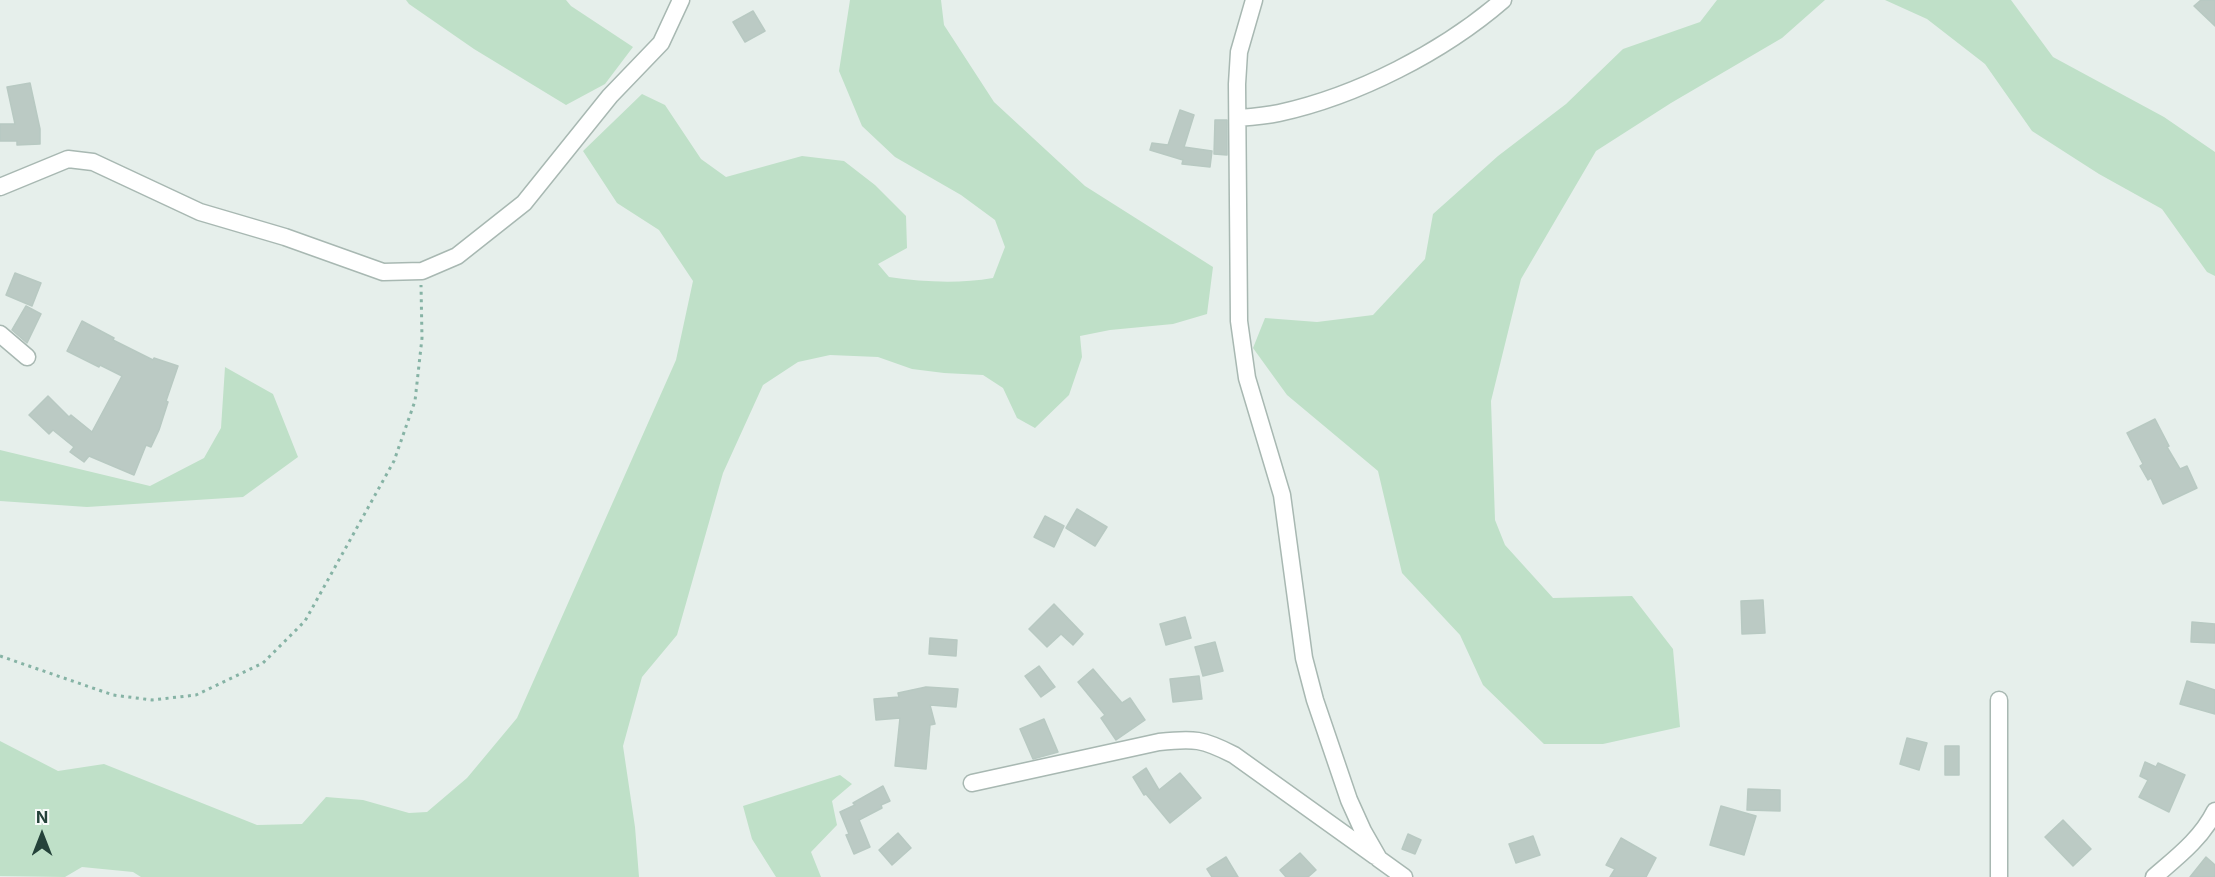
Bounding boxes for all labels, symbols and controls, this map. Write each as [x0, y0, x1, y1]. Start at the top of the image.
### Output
north arrow [12, 805, 72, 865]
text: N [36, 807, 48, 827]

